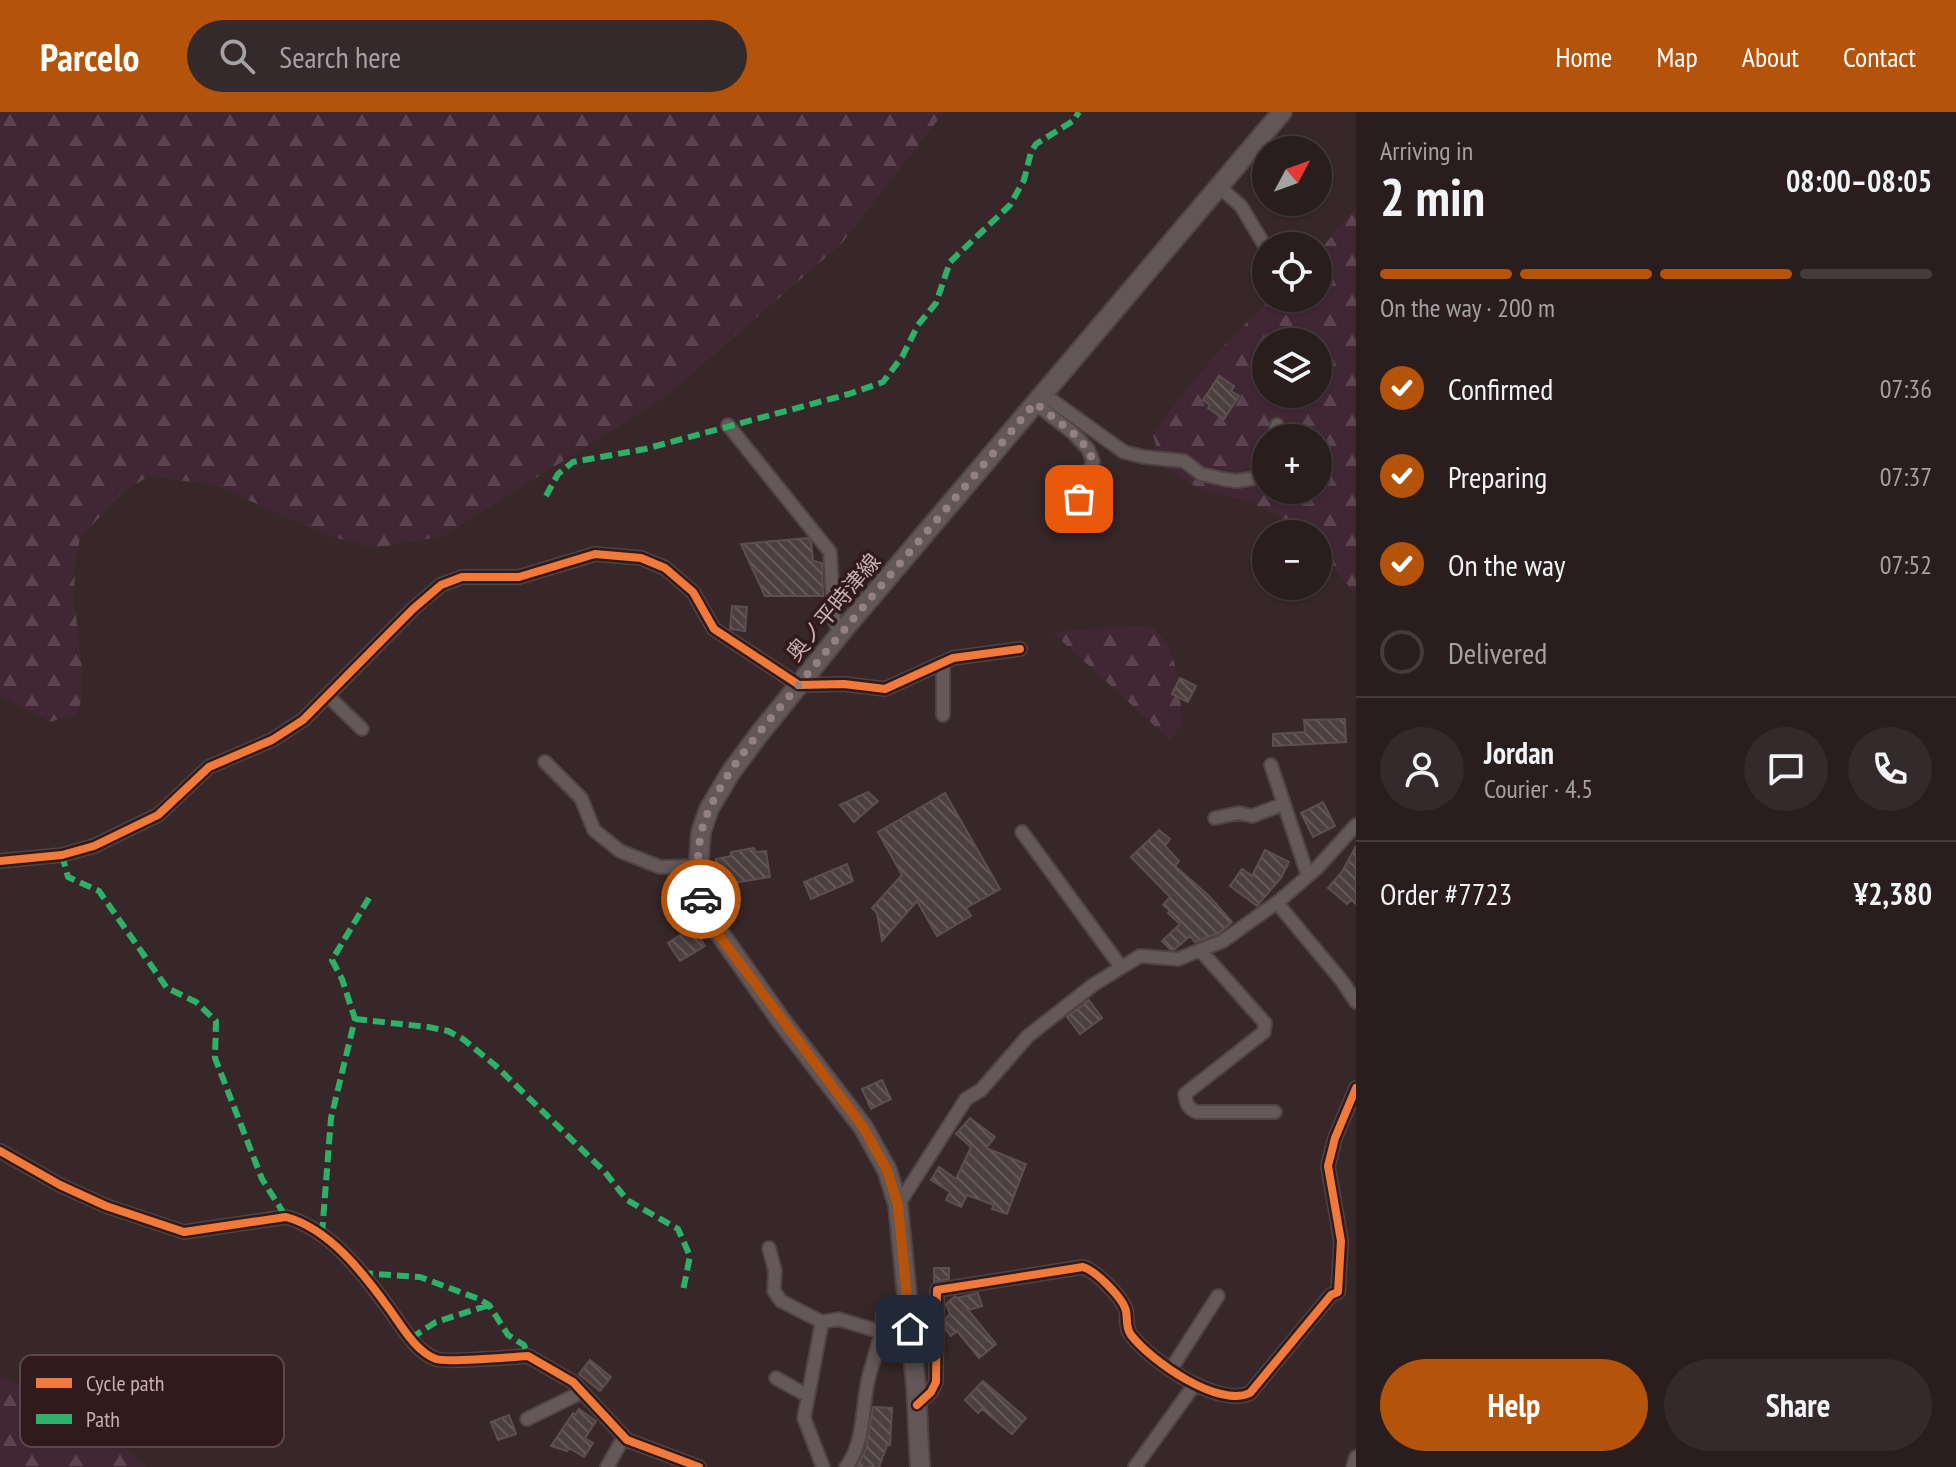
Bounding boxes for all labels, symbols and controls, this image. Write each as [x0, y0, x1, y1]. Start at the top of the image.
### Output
search box [187, 20, 747, 92]
text: Parcelo [40, 32, 139, 81]
icon: search [215, 34, 259, 78]
text: Search here [279, 37, 401, 76]
text: Home [1556, 38, 1612, 75]
text: Map [1656, 38, 1698, 75]
text: About [1742, 38, 1799, 75]
text: Contact [1843, 38, 1916, 75]
text: Arriving in [1380, 134, 1473, 167]
north arrow [1252, 136, 1332, 216]
map controls [1252, 136, 1332, 600]
text: 08:00–08:05 [1786, 161, 1932, 200]
text: 2 min [1380, 163, 1485, 230]
button: locate [1252, 232, 1332, 312]
text: On the way · 200 m [1380, 291, 1555, 324]
button: layers [1252, 328, 1332, 408]
icon: check [1380, 366, 1424, 410]
text: Confirmed [1448, 369, 1553, 408]
text: 07:36 [1880, 372, 1932, 405]
button: + [1252, 424, 1332, 504]
icon: check [1380, 454, 1424, 498]
text: Preparing [1448, 457, 1547, 496]
text: 07:37 [1880, 460, 1932, 493]
pin [1045, 465, 1113, 533]
icon: bag [1057, 477, 1101, 521]
button: − [1252, 520, 1332, 600]
icon: check [1380, 542, 1424, 586]
text: On the way [1448, 545, 1565, 584]
street label: 奥ノ平時津線 [780, 547, 886, 667]
text: 07:52 [1880, 548, 1932, 581]
text: Delivered [1448, 633, 1547, 672]
button: person [1380, 727, 1464, 811]
button: chat [1744, 727, 1828, 811]
button: phone [1848, 727, 1932, 811]
text: Jordan [1484, 733, 1554, 772]
text: Courier · 4.5 [1484, 772, 1593, 805]
courier [661, 859, 741, 939]
text: Order #7723 [1380, 874, 1512, 913]
text: ¥2,380 [1854, 874, 1932, 913]
icon: car [679, 877, 723, 921]
pin [876, 1295, 944, 1363]
icon: home [888, 1307, 932, 1351]
legend [20, 1355, 284, 1447]
button: Help [1380, 1359, 1648, 1451]
button: Share [1664, 1359, 1932, 1451]
text: Cycle path [86, 1369, 164, 1397]
text: Path [86, 1405, 120, 1433]

